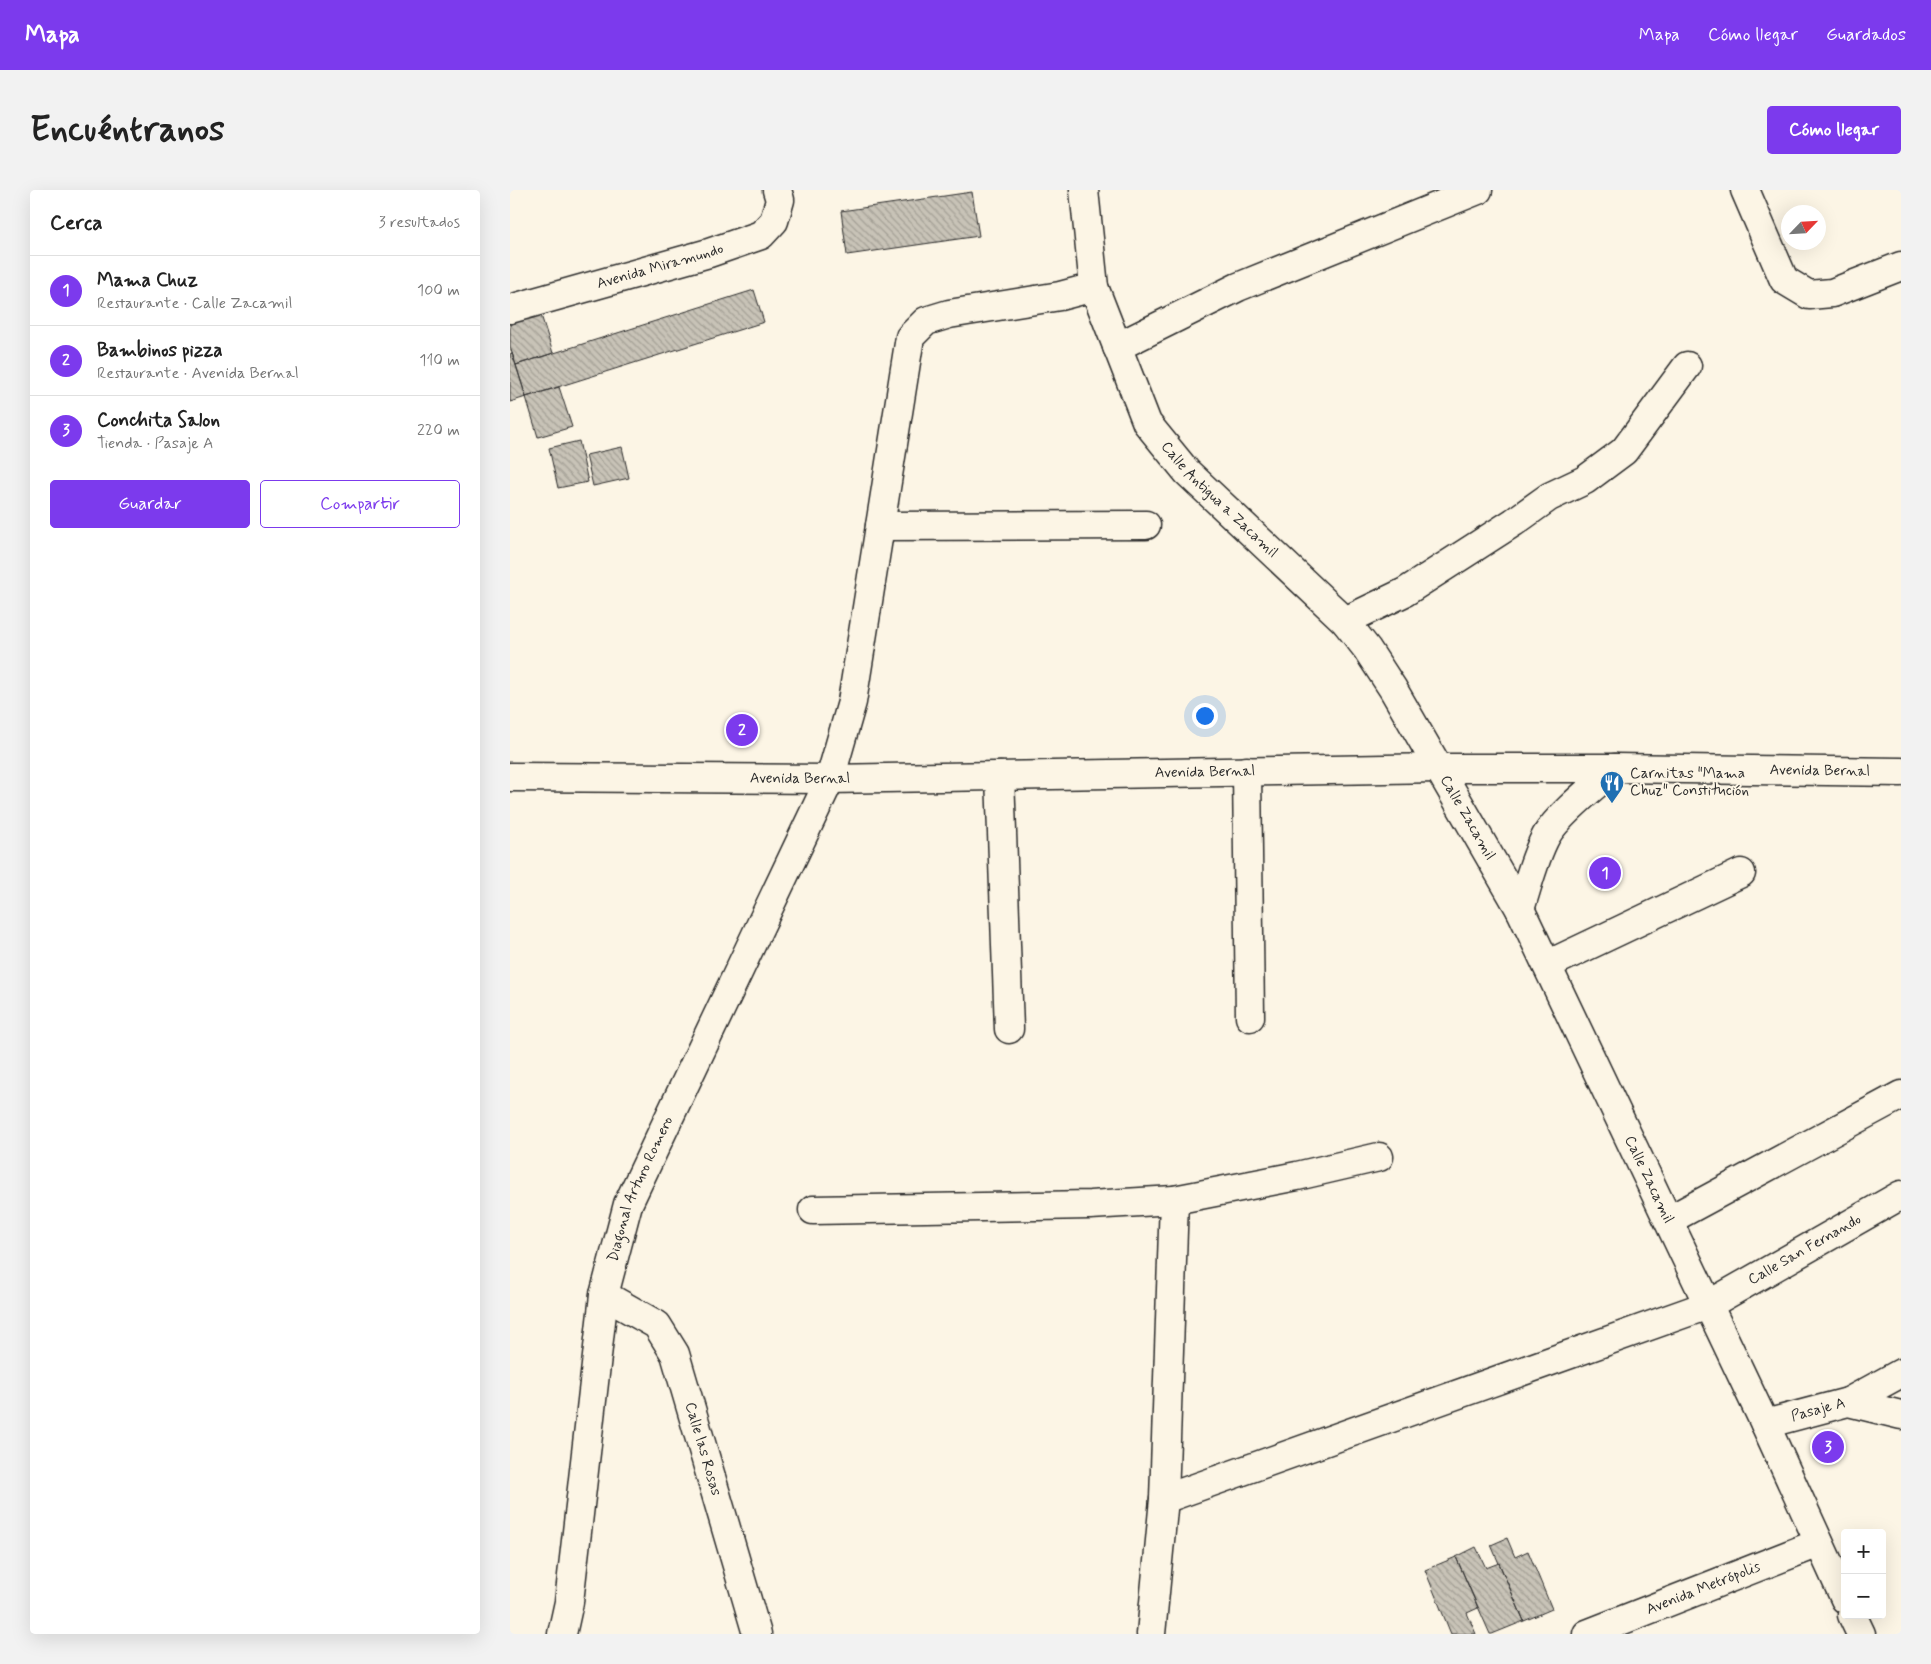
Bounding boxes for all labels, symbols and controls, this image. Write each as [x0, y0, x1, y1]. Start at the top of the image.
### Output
text: Mapa [25, 20, 80, 51]
text: Mapa [1639, 23, 1680, 47]
text: Cómo llegar [1708, 23, 1798, 47]
text: Guardados [1826, 23, 1906, 47]
button: Cómo llegar [1767, 106, 1901, 154]
text: Encuéntranos [30, 107, 225, 153]
north arrow [1781, 205, 1826, 250]
text: Cerca [50, 209, 103, 237]
text: 3 resultados [379, 212, 460, 233]
street label: Avenida Miramundo [595, 239, 726, 294]
text: Mama Chuz [97, 268, 198, 293]
text: 1 [62, 280, 70, 301]
text: 100 m [417, 280, 460, 301]
text: Restaurante · Calle Zacamil [97, 293, 293, 314]
text: Bambinos pizza [97, 338, 223, 363]
text: 2 [62, 350, 70, 371]
text: 110 m [419, 350, 460, 371]
text: Restaurante · Avenida Bernal [97, 363, 299, 384]
text: Conchita Salon [97, 408, 220, 433]
text: 3 [62, 420, 70, 441]
text: 220 m [417, 420, 460, 441]
text: Tienda · Pasaje A [97, 433, 214, 454]
street label: Calle Antigua a Zacamil [1156, 437, 1282, 562]
button: Guardar [50, 480, 250, 528]
button: Compartir [260, 480, 460, 528]
your location [1192, 703, 1218, 729]
pin: 2 [726, 711, 758, 749]
street label: Avenida Bernal [1769, 760, 1870, 782]
street label: Avenida Bernal [1154, 761, 1255, 783]
place label: Carnitas "Mama Chuz" Constitución [1630, 764, 1749, 801]
street label: Avenida Bernal [750, 768, 850, 789]
restaurant icon: Carnitas "Mama Chuz" Constitución [1599, 770, 1625, 804]
street label: Calle Zacamil [1435, 772, 1500, 864]
pin: 1 [1589, 854, 1621, 892]
street label: Diagonal Arturo Romero [603, 1113, 678, 1264]
street label: Calle Zacamil [1619, 1133, 1678, 1227]
street label: Calle San Fernando [1745, 1210, 1865, 1290]
street label: Pasaje A [1789, 1393, 1848, 1427]
street label: Calle las Rosas [680, 1400, 726, 1498]
pin: 3 [1812, 1428, 1844, 1466]
map controls [1841, 1529, 1886, 1619]
button: + [1841, 1529, 1886, 1574]
street label: Avenida Metrópolis [1643, 1557, 1764, 1620]
button: − [1841, 1574, 1886, 1619]

